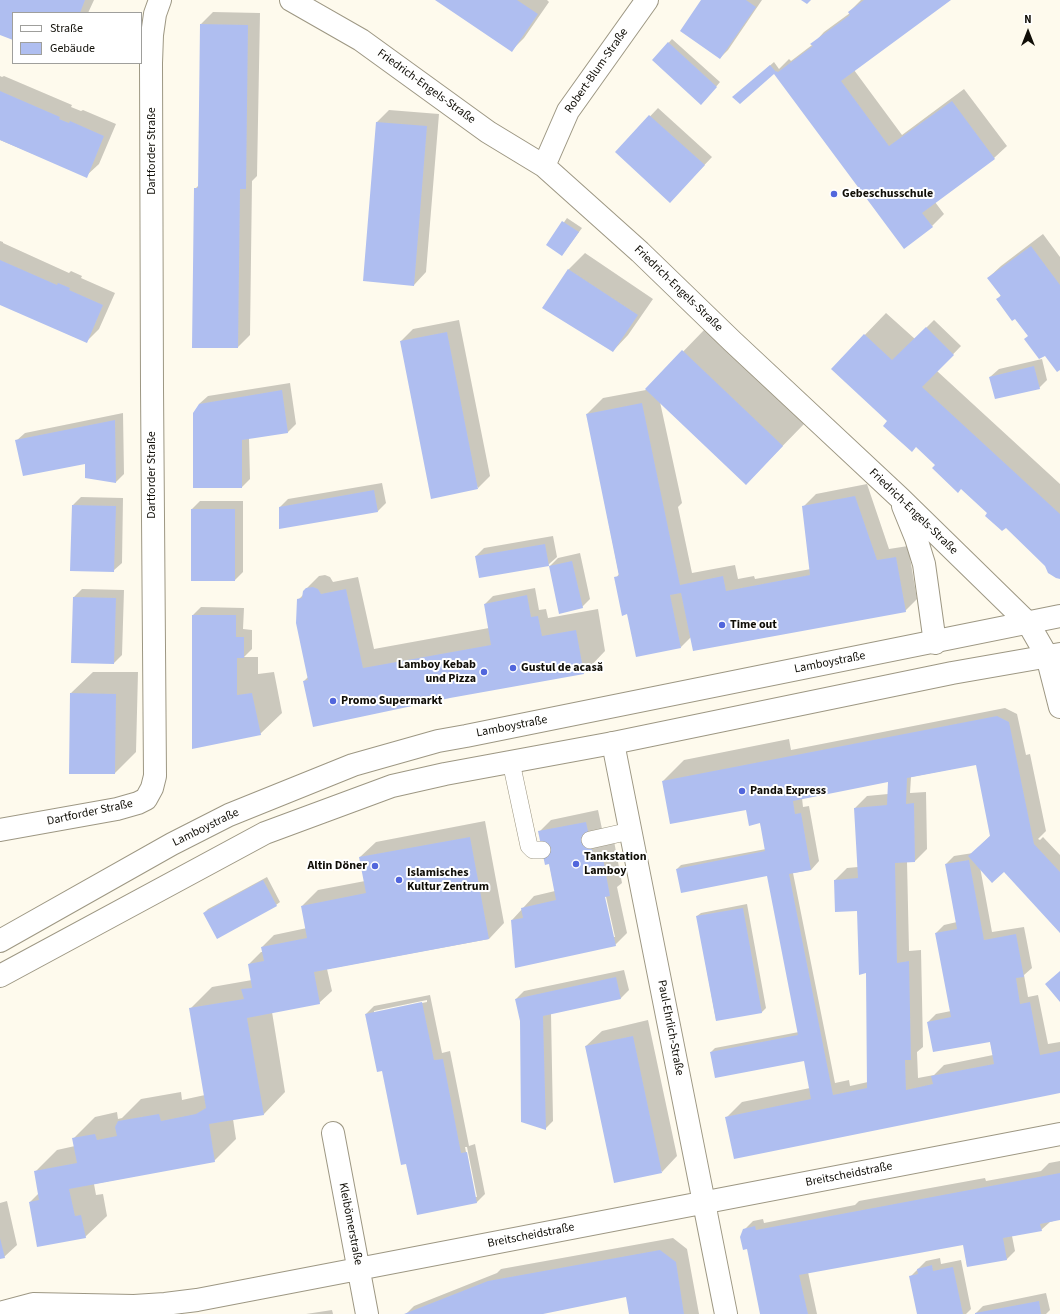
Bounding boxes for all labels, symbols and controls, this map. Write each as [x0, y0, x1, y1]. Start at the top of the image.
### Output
legend [12, 12, 142, 64]
north arrow [1008, 12, 1048, 52]
text: N [1024, 12, 1032, 27]
text: Straße [50, 20, 83, 37]
street label: Robert-Blum-Straße [562, 26, 632, 116]
text: Gebäude [50, 40, 95, 57]
street label: Friedrich-Engels-Straße [374, 47, 478, 127]
street label: Dartforder Straße [145, 107, 159, 195]
place label: Gebeschusschule [842, 187, 933, 201]
marker: Gebeschusschule [829, 189, 839, 199]
street label: Friedrich-Engels-Straße [631, 243, 725, 335]
street label: Dartforder Straße [145, 431, 159, 519]
street label: Friedrich-Engels-Straße [866, 466, 960, 558]
place label: Time out [730, 618, 777, 632]
marker: Time out [717, 620, 727, 630]
street label: Lamboystraße [793, 649, 867, 677]
place label: Lamboy Kebab und Pizza [398, 658, 476, 686]
place label: Gustul de acasă [521, 661, 603, 675]
marker: Gustul de acasă [508, 663, 518, 673]
marker: Lamboy Kebab und Pizza [479, 667, 489, 677]
place label: Promo Supermarkt [341, 694, 442, 708]
marker: Promo Supermarkt [328, 696, 338, 706]
street label: Lamboystraße [475, 713, 549, 741]
place label: Panda Express [750, 784, 826, 798]
marker: Panda Express [737, 786, 747, 796]
street label: Dartforder Straße [46, 797, 134, 829]
street label: Lamboystraße [170, 806, 242, 850]
place label: Tankstation Lamboy [584, 850, 647, 878]
place label: Altin Döner [307, 859, 367, 873]
marker: Tankstation Lamboy [571, 859, 581, 869]
marker: Altin Döner [370, 861, 380, 871]
place label: Islamisches Kultur Zentrum [407, 866, 489, 894]
marker: Islamisches Kultur Zentrum [394, 875, 404, 885]
street label: Paul-Ehrlich-Straße [654, 979, 686, 1077]
street label: Breitscheidstraße [804, 1160, 894, 1190]
street label: Kleibömerstraße [335, 1182, 365, 1266]
street label: Breitscheidstraße [486, 1221, 576, 1251]

